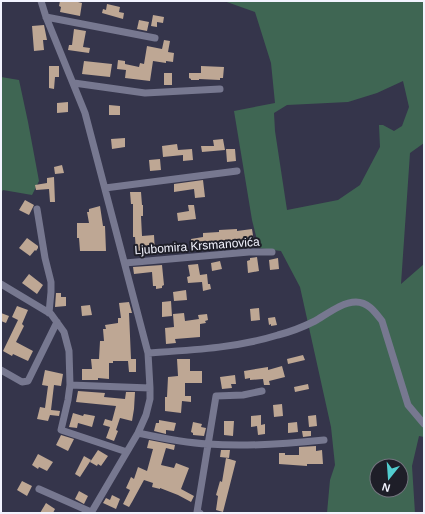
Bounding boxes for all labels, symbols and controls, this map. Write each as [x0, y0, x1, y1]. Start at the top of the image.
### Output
street label: Ljubomira Krsmanovića [134, 235, 260, 257]
north arrow [369, 458, 409, 498]
text: N [380, 481, 392, 494]

